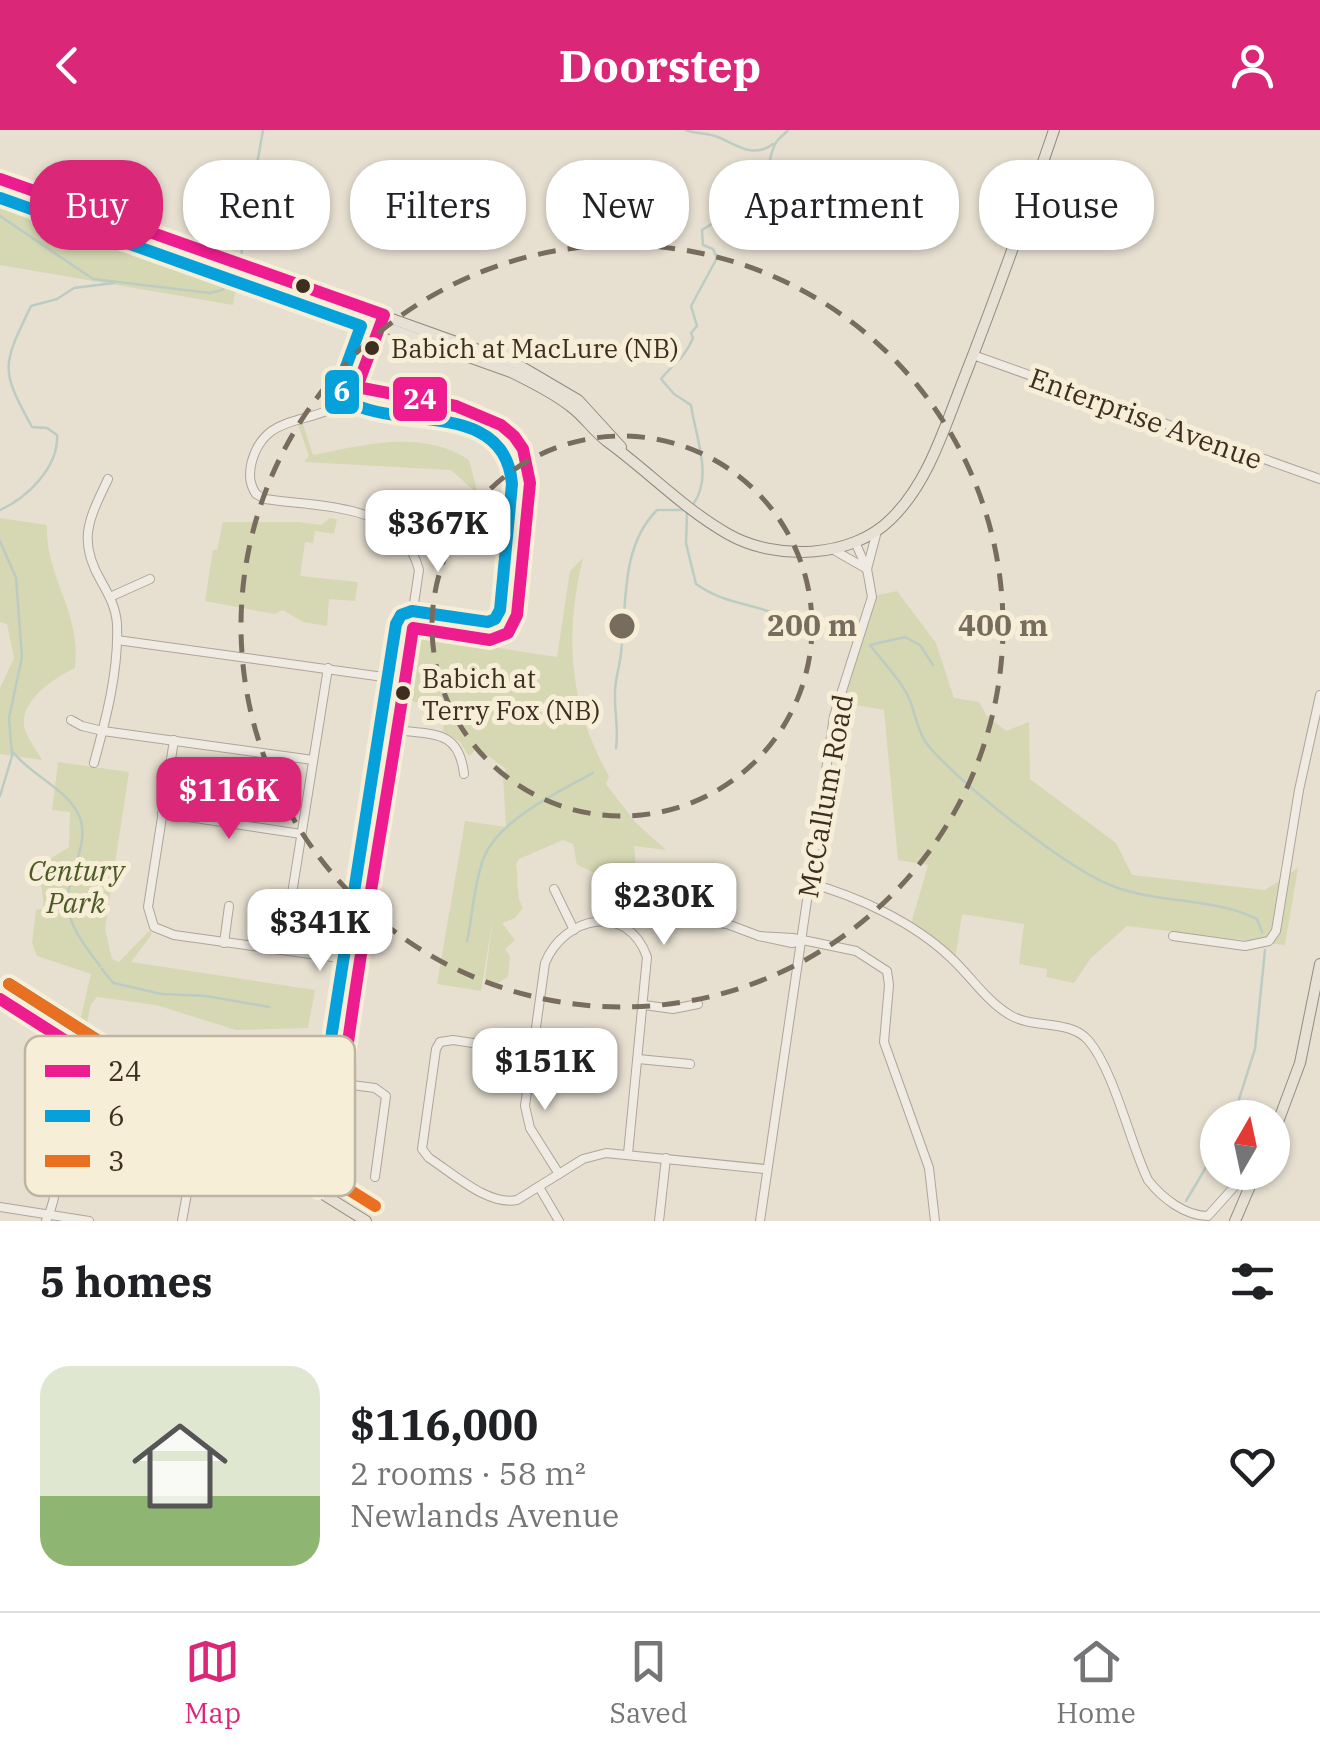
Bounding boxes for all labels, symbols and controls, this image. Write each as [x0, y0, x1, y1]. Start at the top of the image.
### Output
text: Doorstep [559, 36, 761, 94]
icon: back [40, 38, 95, 93]
icon: person [1225, 38, 1280, 93]
chip: Buy [30, 160, 163, 250]
chip: Rent [183, 160, 330, 250]
chip: Filters [350, 160, 526, 250]
chip: New [546, 160, 689, 250]
chip: Apartment [709, 160, 959, 250]
chip: House [979, 160, 1154, 250]
unlabelled marker [293, 276, 313, 296]
place label: Babich at MacLure (NB) [391, 331, 679, 365]
marker: Babich at MacLure (NB) [362, 338, 382, 358]
street label: Enterprise Avenue [1025, 359, 1267, 477]
line badge: 6 [323, 368, 361, 416]
text: 6 [334, 372, 350, 409]
line badge: 24 [391, 375, 449, 423]
text: 24 [403, 380, 437, 417]
pin: $367K [368, 490, 508, 575]
text: $367K [387, 501, 489, 543]
text: 200 m [767, 605, 857, 644]
text: 400 m [958, 605, 1048, 644]
centre of rings [604, 608, 640, 644]
place label: Babich at Terry Fox (NB) [422, 661, 600, 727]
marker: Babich at Terry Fox (NB) [393, 683, 413, 703]
street label: McCallum Road [789, 691, 861, 901]
pin: $116K [159, 757, 299, 842]
text: $116K [178, 768, 280, 810]
park label: Century Park [28, 852, 126, 921]
pin: $230K [594, 863, 734, 948]
text: $230K [613, 874, 715, 916]
pin: $341K [250, 889, 390, 974]
text: $341K [269, 900, 371, 942]
pin: $151K [475, 1028, 615, 1113]
legend [25, 1036, 355, 1196]
text: $151K [494, 1039, 596, 1081]
text: 24 [108, 1052, 142, 1089]
text: 6 [108, 1097, 125, 1134]
north arrow [1200, 1100, 1290, 1190]
map controls [1200, 1100, 1290, 1190]
text: 3 [108, 1142, 125, 1179]
text: 5 homes [40, 1254, 213, 1309]
icon: filters [1225, 1254, 1280, 1309]
text: $116,000 [350, 1397, 538, 1452]
icon: home [120, 1406, 240, 1526]
icon: heart [1225, 1439, 1280, 1494]
text: 2 rooms · 58 m² [350, 1452, 586, 1494]
text: Newlands Avenue [350, 1494, 619, 1536]
tab: Map [184, 1634, 241, 1731]
tab: Saved [609, 1634, 688, 1731]
tab: Home [1056, 1634, 1136, 1731]

